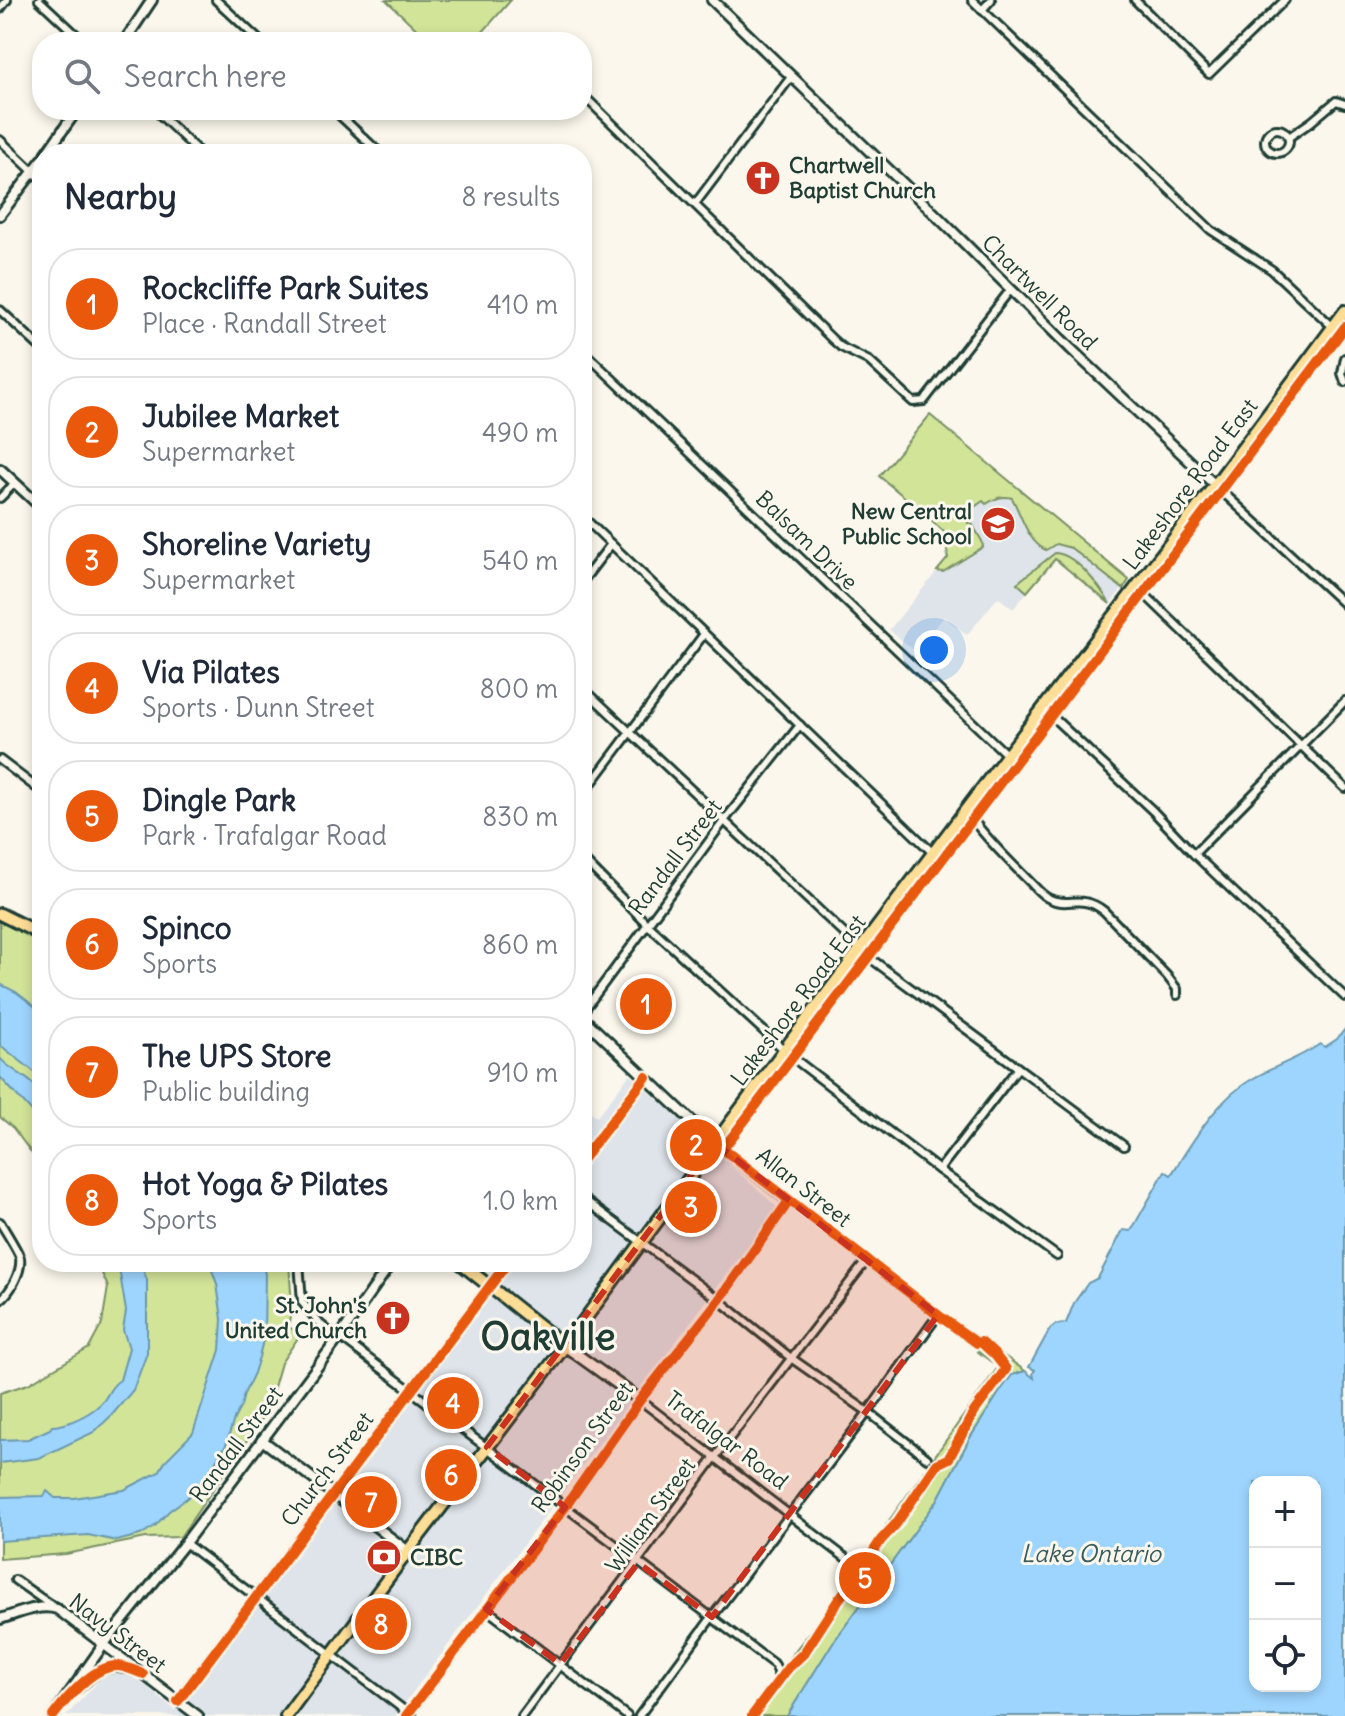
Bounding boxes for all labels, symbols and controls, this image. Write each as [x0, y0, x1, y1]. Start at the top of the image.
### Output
search box [32, 32, 592, 120]
icon: search [60, 54, 104, 98]
text: Search here [124, 57, 287, 95]
place label: Chartwell Baptist Church [789, 151, 936, 204]
church icon: Chartwell Baptist Church [744, 159, 782, 197]
text: Nearby [64, 175, 177, 218]
text: 8 results [462, 180, 560, 213]
street label: Chartwell Road [976, 228, 1104, 356]
text: Rockcliffe Park Suites [142, 269, 429, 307]
text: 1 [87, 288, 97, 321]
text: 410 m [487, 288, 558, 321]
text: Place · Randall Street [142, 307, 387, 340]
street label: Lakeshore Road East [1116, 393, 1264, 575]
text: Jubilee Market [142, 397, 339, 435]
text: 2 [85, 416, 99, 449]
text: 490 m [482, 416, 558, 449]
text: Supermarket [142, 435, 295, 468]
street label: Balsam Drive [750, 484, 864, 596]
place label: New Central Public School [842, 497, 972, 550]
school or university icon: New Central Public School [979, 505, 1017, 543]
text: Shoreline Variety [142, 525, 371, 563]
text: 3 [85, 544, 99, 577]
text: 540 m [482, 544, 558, 577]
text: Supermarket [142, 563, 295, 596]
your location [914, 630, 954, 670]
text: Via Pilates [142, 653, 280, 691]
text: 4 [84, 672, 100, 705]
text: 800 m [480, 672, 558, 705]
text: Sports · Dunn Street [142, 691, 375, 724]
text: Dingle Park [142, 781, 296, 819]
street label: Randall Street [622, 793, 728, 921]
text: 5 [85, 800, 99, 833]
text: 830 m [482, 800, 558, 833]
text: Park · Trafalgar Road [142, 819, 387, 852]
text: Spinco [142, 909, 232, 947]
street label: Lakeshore Road East [724, 909, 872, 1091]
text: 6 [84, 928, 100, 961]
text: 860 m [482, 928, 558, 961]
text: Sports [142, 947, 217, 980]
pin: 1 [620, 974, 672, 1034]
text: The UPS Store [142, 1037, 331, 1075]
text: 7 [86, 1056, 98, 1089]
text: 910 m [487, 1056, 558, 1089]
text: Public building [142, 1075, 310, 1108]
pin: 2 [670, 1115, 722, 1175]
street label: Allan Street [751, 1141, 857, 1233]
text: Hot Yoga & Pilates [142, 1165, 388, 1203]
pin: 3 [665, 1177, 717, 1237]
text: 8 [85, 1184, 99, 1217]
text: 1.0 km [483, 1184, 558, 1217]
text: Sports [142, 1203, 217, 1236]
place label: St. John's United Church [225, 1291, 367, 1344]
church icon: St. John's United Church [374, 1299, 412, 1337]
district label: Oakville [481, 1313, 615, 1360]
pin: 4 [427, 1373, 479, 1433]
street label: Robinson Street [525, 1376, 639, 1518]
street label: Randall Street [183, 1380, 289, 1508]
street label: Trafalgar Road [660, 1385, 794, 1495]
street label: Church Street [275, 1406, 379, 1532]
pin: 6 [425, 1445, 477, 1505]
street label: William Street [599, 1452, 701, 1578]
pin: 7 [345, 1472, 397, 1532]
map controls [1249, 1476, 1321, 1692]
button: + [1249, 1476, 1321, 1548]
bank icon: CIBC [365, 1538, 403, 1576]
water label: Lake Ontario [1021, 1538, 1163, 1568]
place label: CIBC [410, 1543, 463, 1571]
pin: 5 [839, 1548, 891, 1608]
button: − [1249, 1548, 1321, 1620]
street label: Navy Street [64, 1587, 172, 1679]
pin: 8 [355, 1594, 407, 1654]
button: locate [1249, 1620, 1321, 1692]

